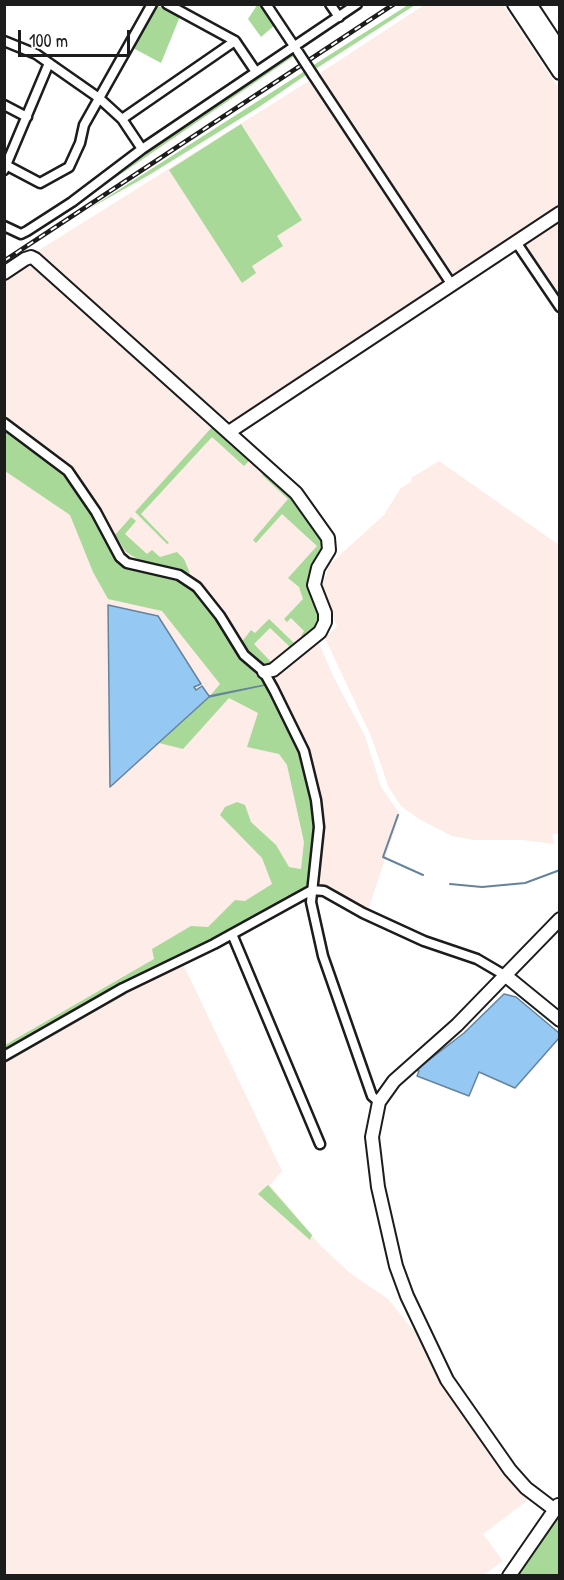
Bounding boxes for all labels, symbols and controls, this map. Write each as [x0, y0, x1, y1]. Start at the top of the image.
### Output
scale bar [21, 18, 134, 56]
text: 100 m [29, 28, 68, 53]

